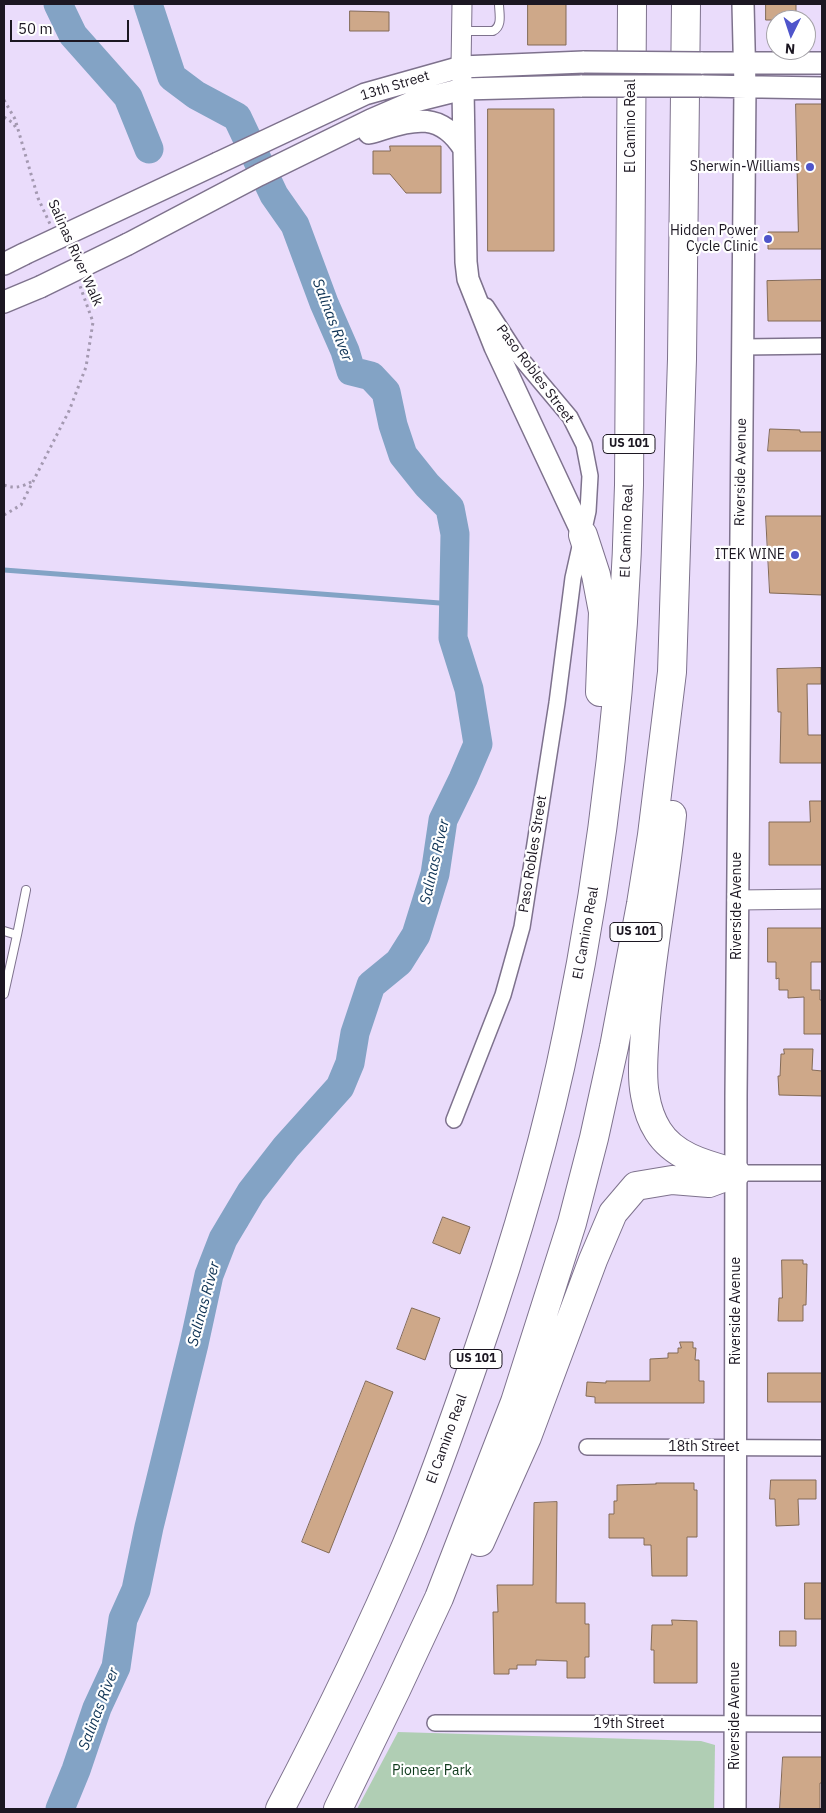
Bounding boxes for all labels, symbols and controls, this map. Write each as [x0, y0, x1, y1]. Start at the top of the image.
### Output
scale bar [12, 10, 131, 42]
north arrow [766, 10, 816, 60]
text: 50 m [18, 19, 53, 38]
text: N [784, 40, 796, 58]
street label: 13th Street [358, 68, 432, 104]
street label: El Camino Real [623, 79, 639, 173]
place label: Sherwin-Williams [690, 159, 800, 175]
marker: Sherwin-Williams [804, 161, 816, 173]
street label: Salinas River Walk [44, 197, 106, 309]
place label: Hidden Power Cycle Clinic [670, 223, 758, 256]
marker: Hidden Power Cycle Clinic [762, 233, 774, 245]
water label: Salinas River [308, 276, 356, 364]
street label: Paso Robles Street [493, 322, 577, 426]
street label: Riverside Avenue [732, 418, 750, 526]
road number: US 101 [603, 434, 655, 454]
street label: El Camino Real [617, 484, 637, 578]
place label: ITEK WINE [715, 547, 785, 563]
marker: ITEK WINE [789, 549, 801, 561]
street label: Paso Robles Street [515, 794, 551, 914]
water label: Salinas River [416, 818, 454, 906]
street label: Riverside Avenue [729, 852, 745, 960]
street label: El Camino Real [570, 885, 602, 981]
road number: US 101 [610, 922, 662, 942]
street label: Riverside Avenue [728, 1257, 744, 1365]
water label: Salinas River [184, 1260, 224, 1348]
road number: US 101 [450, 1350, 502, 1368]
street label: El Camino Real [423, 1392, 471, 1486]
street label: 18th Street [668, 1439, 740, 1455]
street label: Riverside Avenue [727, 1662, 743, 1770]
water label: Salinas River [75, 1665, 123, 1753]
street label: 19th Street [593, 1716, 665, 1732]
park label: Pioneer Park [392, 1763, 472, 1779]

